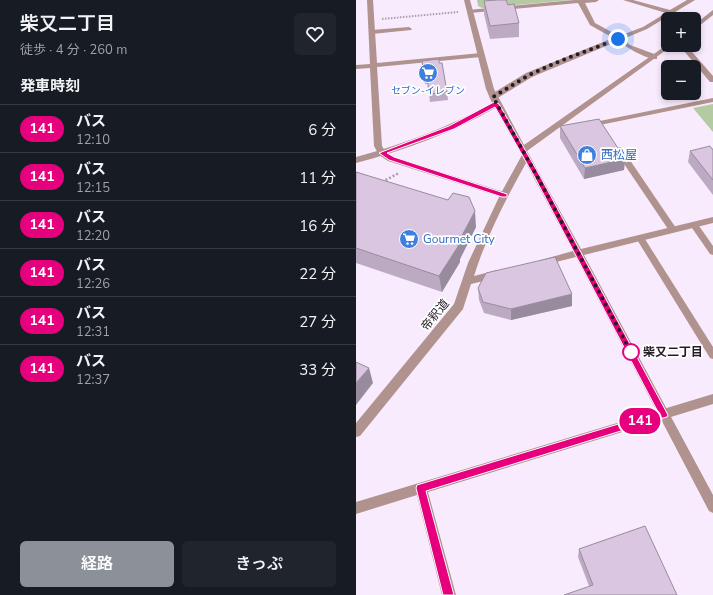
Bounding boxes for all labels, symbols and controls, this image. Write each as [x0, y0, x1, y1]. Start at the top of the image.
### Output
text: 柴又二丁目 [20, 11, 115, 37]
map controls [661, 12, 701, 100]
button: + [661, 12, 701, 52]
button: heart [294, 13, 336, 55]
your location [608, 29, 628, 49]
text: 徒歩 · 4 分 · 260 m [20, 41, 127, 59]
button: − [661, 60, 701, 100]
supermarket icon: セブン-イレブン [417, 62, 439, 84]
text: 発車時刻 [20, 76, 80, 96]
place label: セブン-イレブン [391, 84, 465, 98]
text: バス [76, 111, 106, 131]
text: 141 [29, 119, 55, 138]
text: 6 分 [308, 120, 336, 140]
text: 12:10 [76, 131, 110, 149]
shop icon: 西松屋 [576, 144, 598, 166]
place label: 西松屋 [601, 147, 637, 163]
text: バス [76, 159, 106, 179]
text: 141 [29, 167, 55, 186]
text: 11 分 [299, 168, 336, 188]
text: 12:15 [76, 179, 110, 197]
text: バス [76, 207, 106, 227]
text: 141 [29, 215, 55, 234]
text: 16 分 [299, 216, 336, 236]
text: 12:20 [76, 227, 110, 245]
supermarket icon: Gourmet City [398, 228, 420, 250]
place label: Gourmet City [423, 231, 495, 247]
text: バス [76, 255, 106, 275]
text: 141 [29, 263, 55, 282]
text: 22 分 [299, 264, 336, 284]
text: 12:26 [76, 275, 110, 293]
street label: 帝釈道 [417, 296, 453, 334]
text: バス [76, 303, 106, 323]
text: 141 [29, 311, 55, 330]
text: 27 分 [299, 312, 336, 332]
text: 12:31 [76, 323, 110, 341]
marker: 柴又二丁目 [622, 343, 640, 361]
place label: 柴又二丁目 [643, 344, 703, 360]
text: バス [76, 351, 106, 371]
text: 141 [29, 359, 55, 378]
text: 33 分 [299, 360, 336, 380]
text: 12:37 [76, 371, 110, 389]
line badge: 141 [617, 408, 663, 434]
text: 141 [627, 411, 653, 430]
button: 経路 [20, 541, 174, 587]
button: きっぷ [182, 541, 336, 587]

